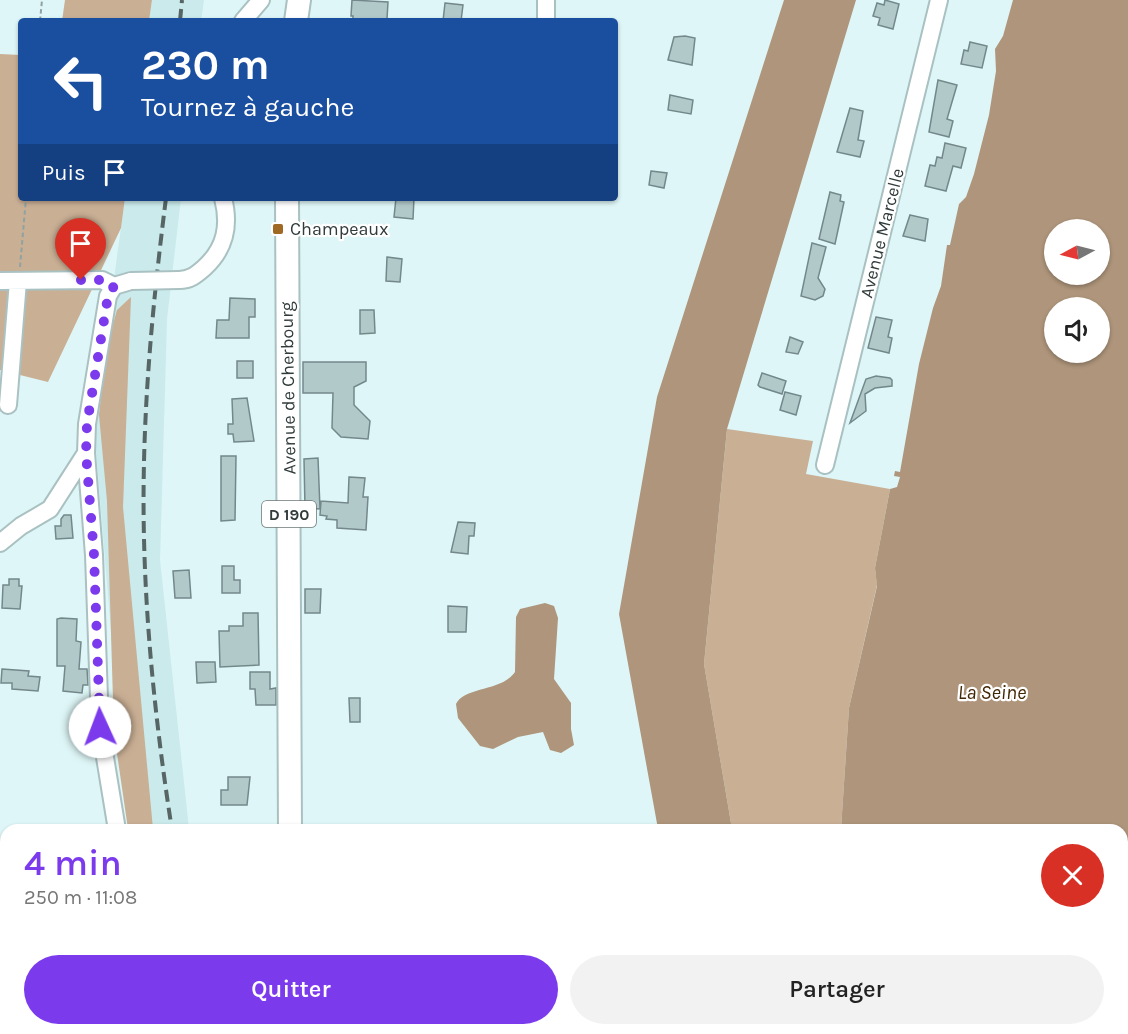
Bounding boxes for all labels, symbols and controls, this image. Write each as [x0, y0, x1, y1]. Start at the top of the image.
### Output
text: 230 m [141, 40, 270, 90]
icon: left [42, 42, 120, 120]
text: Tournez à gauche [141, 91, 354, 123]
icon: arrive [98, 156, 131, 189]
text: Puis [42, 160, 86, 186]
street label: Avenue Marcelle [855, 166, 909, 300]
pin [55, 218, 106, 280]
place label: Champeaux [290, 218, 388, 240]
north arrow [1044, 219, 1110, 285]
map controls [1044, 219, 1110, 363]
marker: Champeaux [271, 222, 285, 236]
icon: arrive [64, 227, 97, 260]
button: sound [1044, 297, 1110, 363]
street label: Avenue de Cherbourg [275, 301, 301, 475]
road number: D 190 [262, 501, 316, 527]
water label: La Seine [958, 681, 1026, 704]
position arrow [68, 695, 132, 759]
text: 4 min [24, 842, 122, 884]
button: close [1041, 844, 1104, 907]
text: 250 m · 11:08 [24, 886, 137, 909]
button: Quitter [24, 955, 558, 1024]
button: Partager [570, 955, 1104, 1024]

